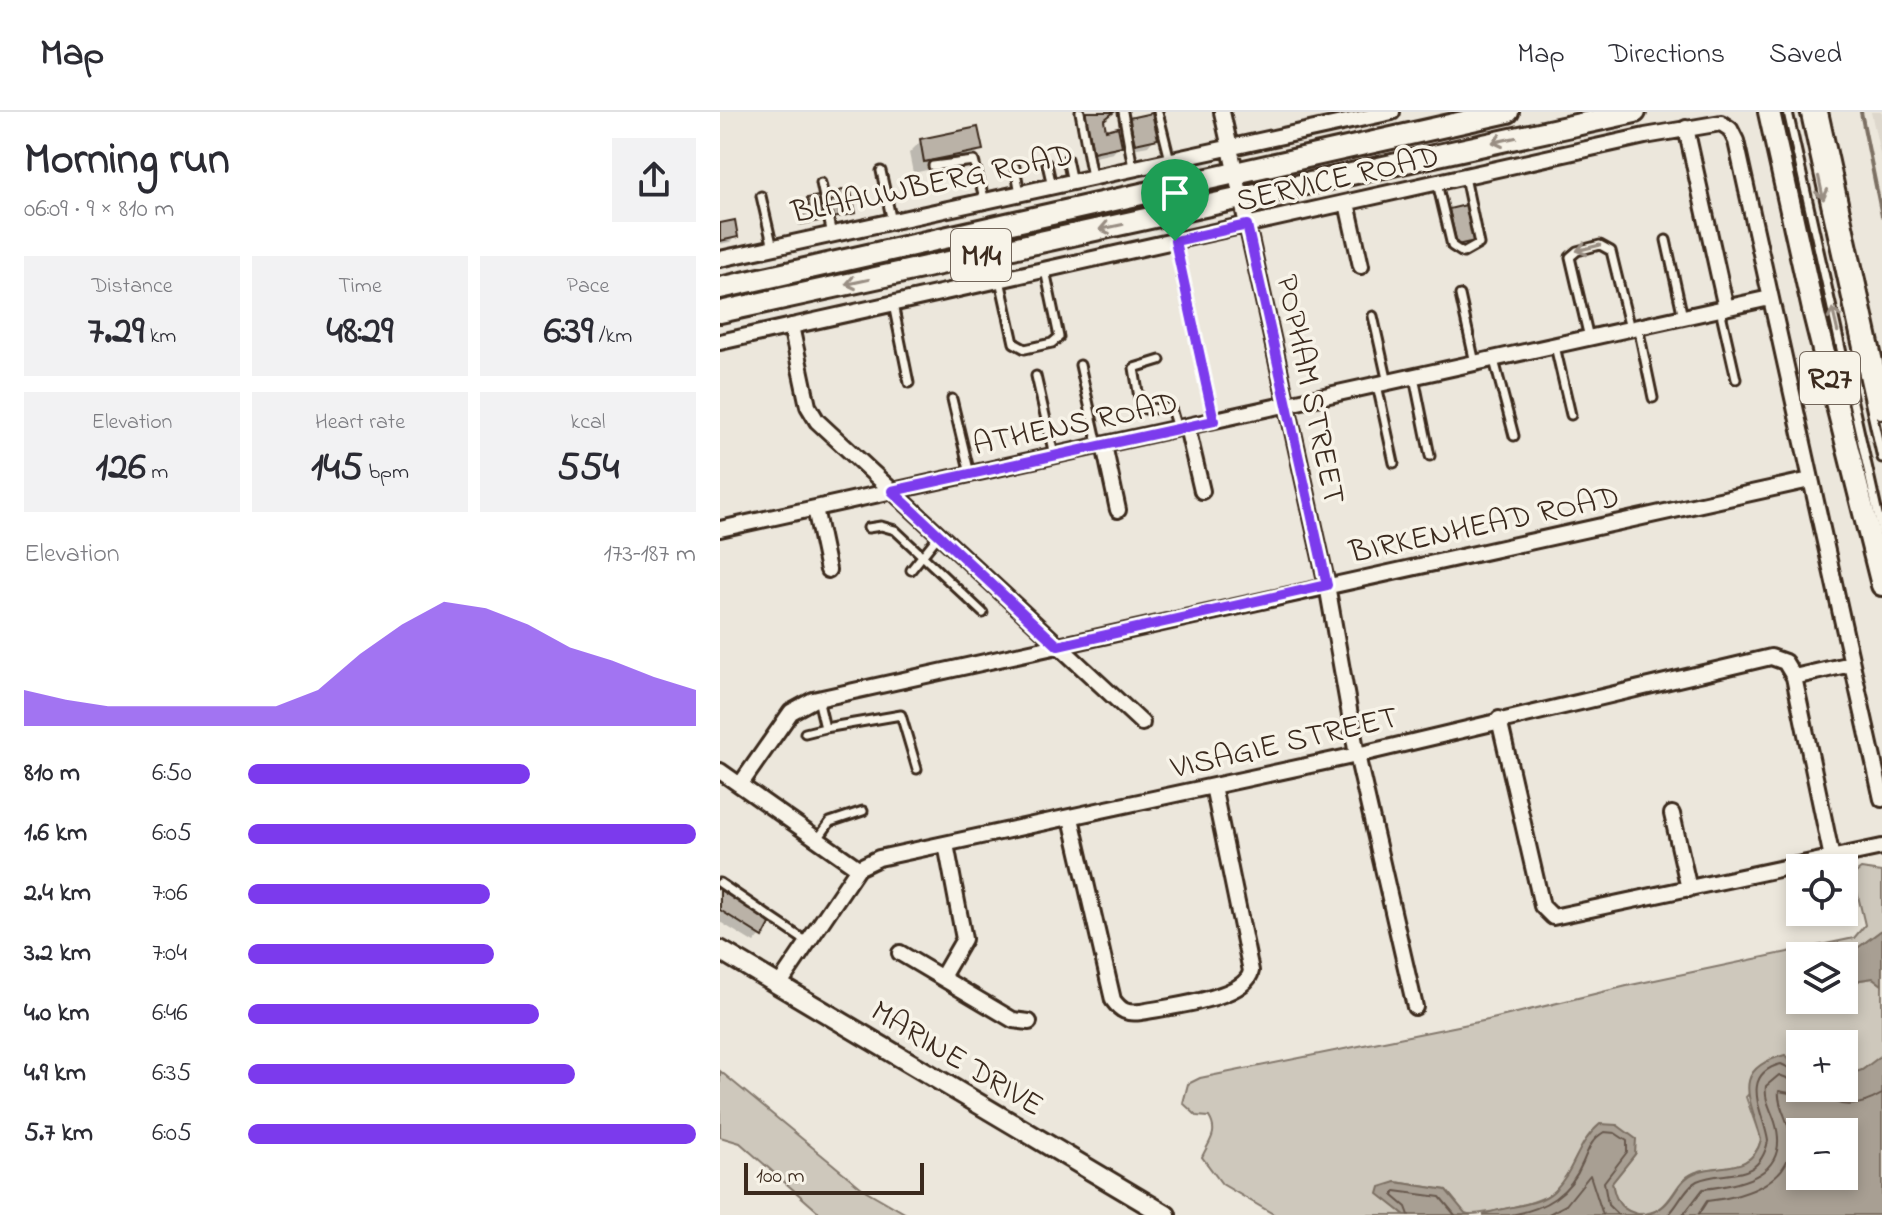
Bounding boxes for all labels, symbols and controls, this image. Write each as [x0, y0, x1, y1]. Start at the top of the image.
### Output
text: Map [40, 27, 104, 83]
text: Map [1517, 35, 1565, 76]
text: Directions [1609, 35, 1725, 76]
text: Saved [1769, 35, 1842, 76]
text: Morning run [24, 129, 230, 193]
street label: BLAAUWBERG ROAD [786, 133, 1078, 238]
one-way arrow [1492, 133, 1518, 148]
street label: SERVICE ROAD [1231, 134, 1444, 227]
button: share [612, 138, 696, 222]
pin [1141, 159, 1209, 241]
icon: arrive [1153, 171, 1197, 215]
one-way arrow [1814, 175, 1829, 201]
text: 06:09 · 9 × 810 m [24, 191, 174, 229]
one-way arrow [1099, 220, 1124, 235]
road number: M14 [951, 229, 1011, 281]
one-way arrow [1576, 242, 1602, 257]
text: Distance [91, 271, 173, 303]
text: Time [338, 271, 382, 303]
text: Pace [567, 271, 609, 303]
street label: POPHAM STREET [1261, 271, 1356, 509]
one-way arrow [845, 275, 870, 290]
text: 7.29 [88, 303, 144, 362]
text: 48:29 [327, 303, 393, 362]
text: 6:39 [544, 303, 593, 362]
one-way arrow [1827, 307, 1842, 333]
text: km [144, 321, 176, 353]
text: /km [593, 321, 632, 353]
road number: R27 [1800, 352, 1860, 404]
street label: ATHENS ROAD [969, 381, 1183, 470]
text: Elevation [92, 407, 172, 439]
text: Heart rate [315, 407, 405, 439]
text: kcal [571, 407, 605, 439]
text: 126 [96, 439, 146, 498]
text: 145 [311, 439, 363, 498]
text: 554 [557, 439, 619, 498]
text: m [146, 457, 168, 489]
text: bpm [363, 457, 409, 489]
street label: BIRKENHEAD ROAD [1345, 475, 1624, 578]
text: Elevation [24, 536, 120, 574]
text: 173–187 m [603, 536, 696, 574]
street label: VISAGIE STREET [1166, 695, 1403, 794]
text: 810 m [24, 755, 80, 793]
text: 6:50 [152, 755, 192, 793]
text: 1.6 km [24, 815, 87, 853]
text: 6:05 [152, 815, 192, 853]
map controls [1786, 854, 1858, 1190]
button: locate [1786, 854, 1858, 926]
text: 2.4 km [24, 875, 91, 913]
text: 7:06 [152, 875, 188, 913]
text: 3.2 km [24, 935, 91, 973]
text: 7:04 [152, 935, 187, 973]
button: layers [1786, 942, 1858, 1014]
street label: MARINE DRIVE [861, 990, 1052, 1130]
text: 4.0 km [24, 995, 89, 1033]
text: 6:46 [152, 995, 188, 1033]
button: + [1786, 1030, 1858, 1102]
text: 4.9 km [24, 1055, 86, 1093]
text: 6:35 [152, 1055, 191, 1093]
text: 5.7 km [24, 1115, 93, 1153]
text: 6:05 [152, 1115, 192, 1153]
button: − [1786, 1118, 1858, 1190]
scale bar [744, 1159, 924, 1195]
text: 100 m [756, 1161, 805, 1193]

